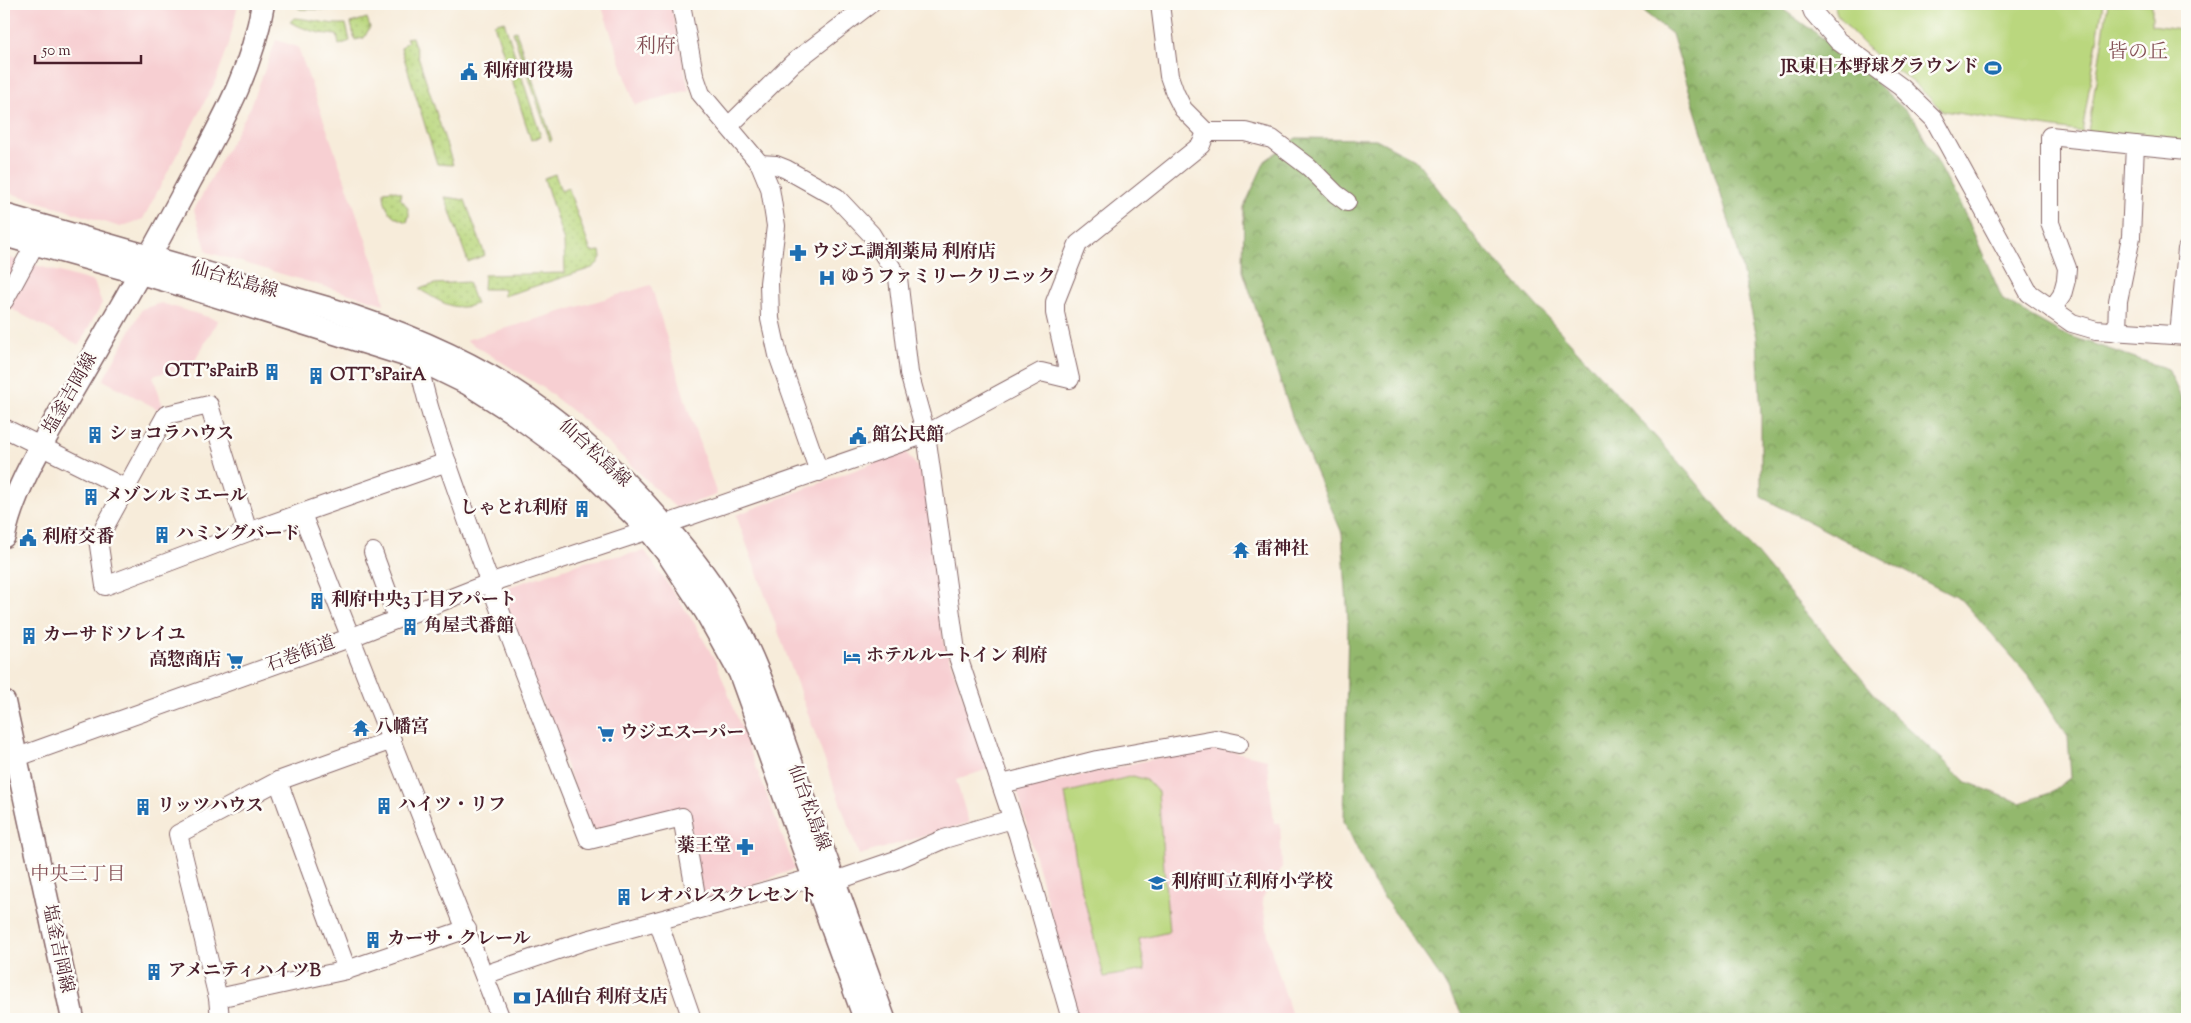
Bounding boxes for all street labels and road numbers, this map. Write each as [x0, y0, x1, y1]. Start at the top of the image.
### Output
street label: 仙台松島線 [187, 256, 281, 306]
street label: 塩釜吉岡線 [37, 349, 105, 439]
street label: 仙台松島線 [552, 414, 636, 494]
street label: 石巻街道 [263, 630, 339, 680]
street label: 仙台松島線 [780, 761, 836, 855]
street label: 塩釜吉岡線 [35, 902, 79, 996]

